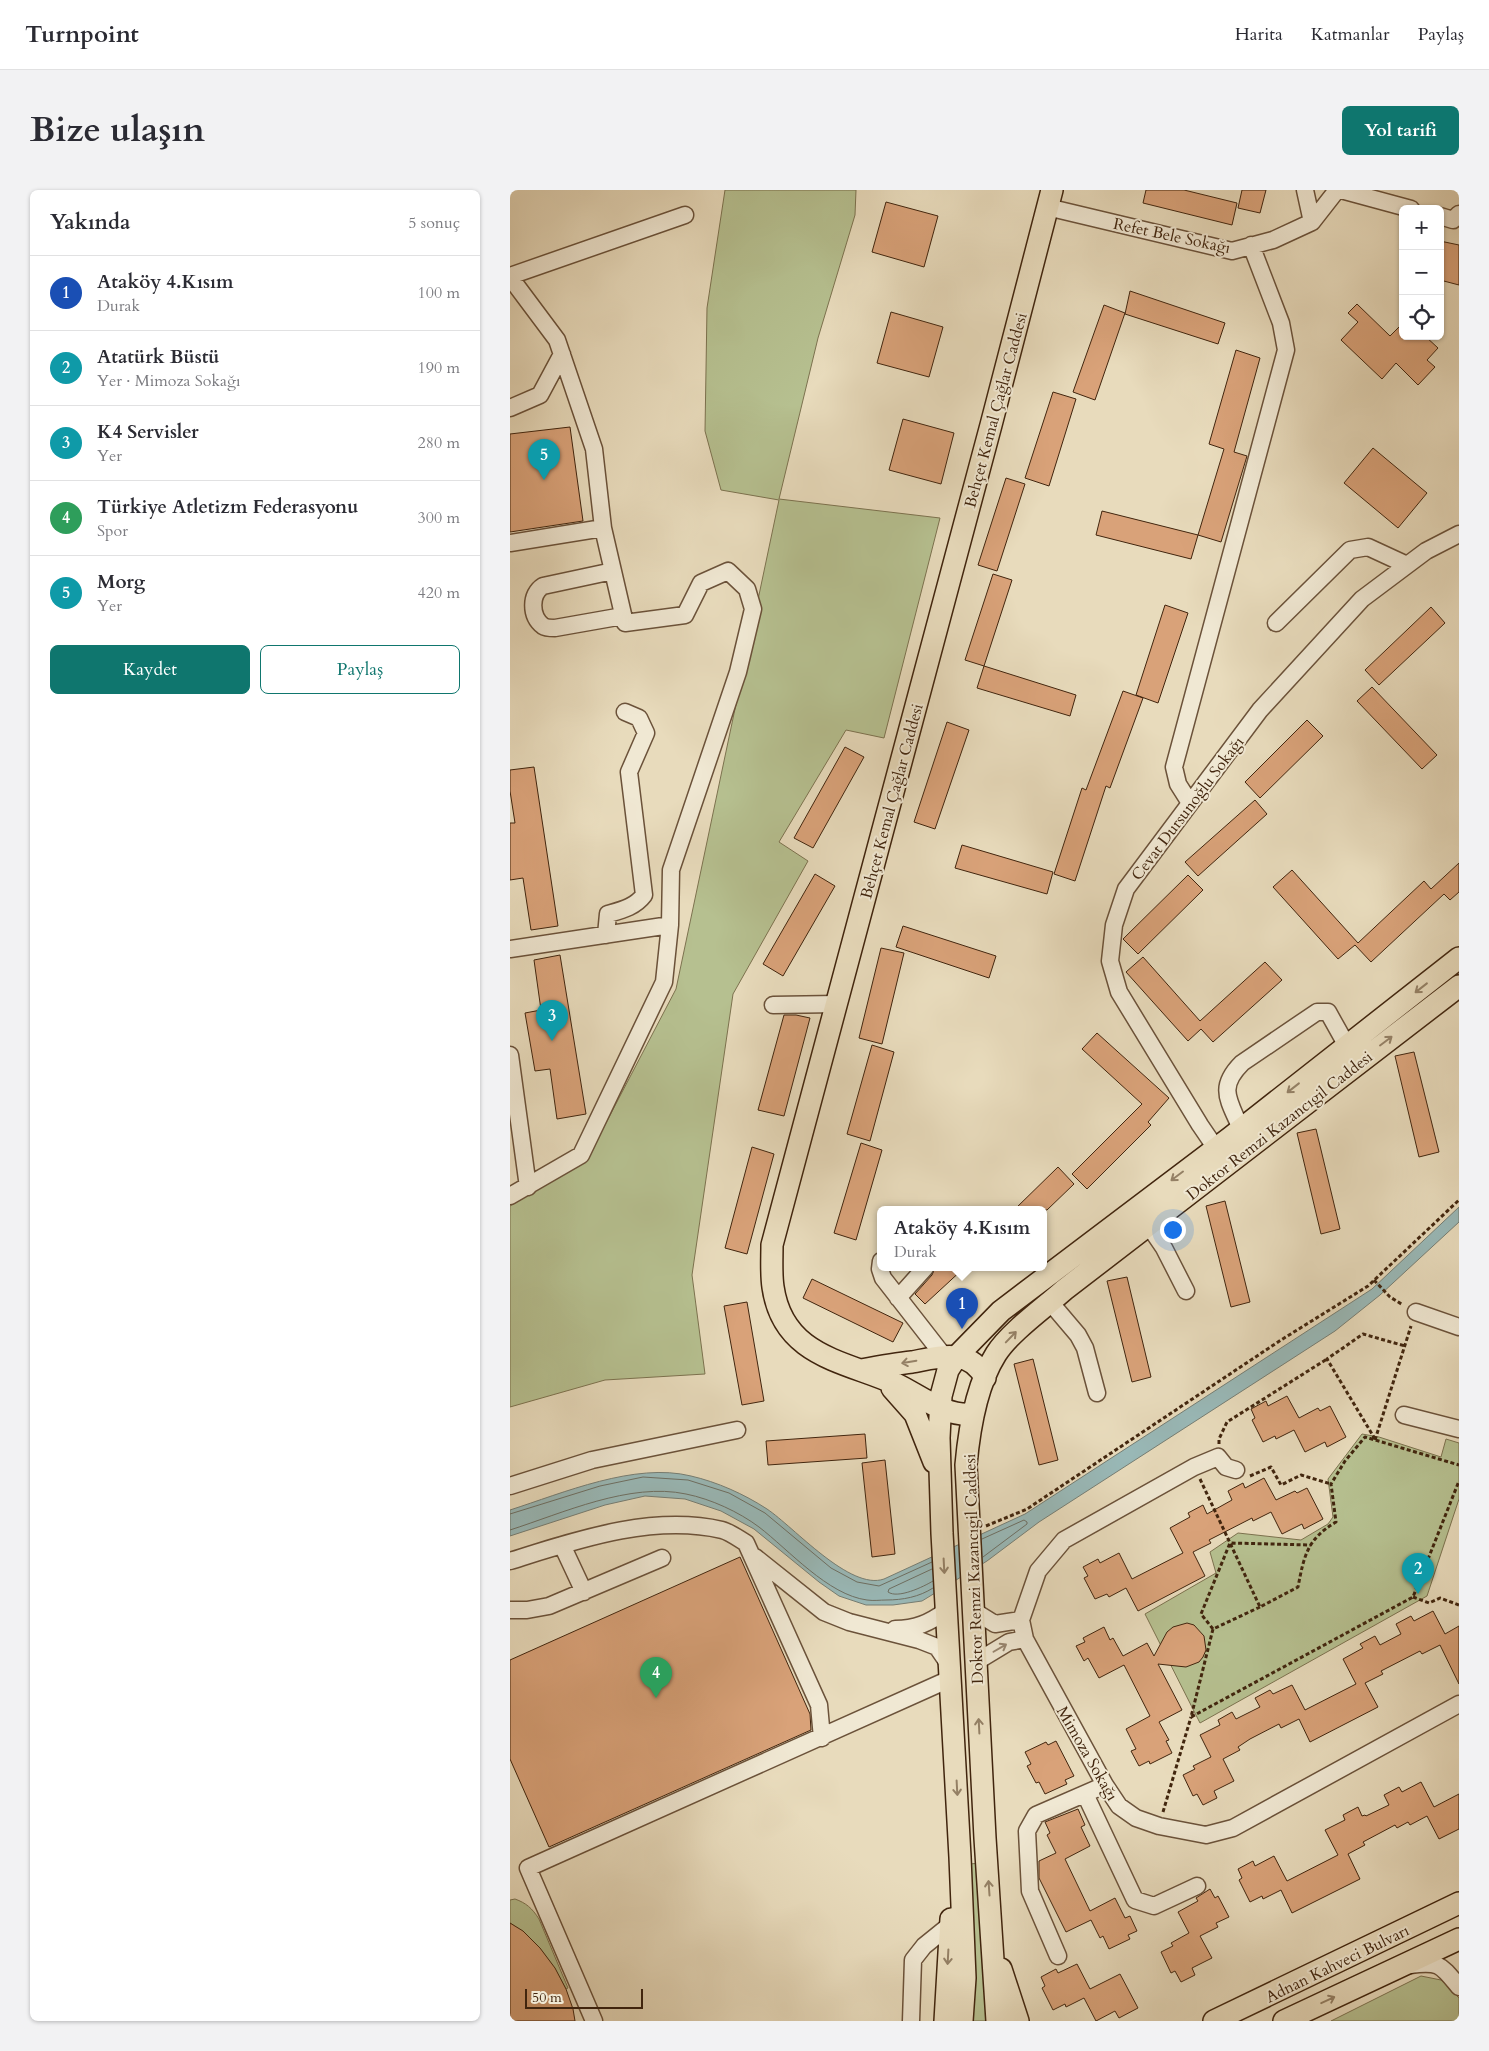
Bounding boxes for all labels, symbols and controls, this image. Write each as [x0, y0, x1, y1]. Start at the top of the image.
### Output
text: Turnpoint [25, 18, 139, 51]
text: Harita [1235, 22, 1283, 47]
text: Katmanlar [1311, 22, 1390, 47]
text: Paylaş [1418, 22, 1464, 47]
text: Bize ulaşın [30, 106, 205, 154]
button: Yol tarifi [1342, 106, 1459, 155]
map controls [1399, 205, 1444, 340]
button: + [1399, 205, 1444, 250]
text: Yakında [50, 208, 130, 237]
text: 5 sonuç [408, 212, 460, 234]
street label: Refet Bele Sokağı [1111, 213, 1233, 259]
button: − [1399, 250, 1444, 295]
text: Ataköy 4.Kısım [97, 269, 234, 295]
text: 1 [62, 282, 70, 304]
text: 100 m [418, 282, 460, 304]
text: Durak [97, 295, 140, 317]
button: locate [1399, 295, 1444, 340]
street label: Behçet Kemal Çağlar Caddesi [959, 310, 1033, 510]
text: Atatürk Büstü [97, 344, 220, 370]
text: 2 [62, 357, 70, 379]
text: 190 m [418, 357, 460, 379]
text: Yer · Mimoza Sokağı [97, 370, 240, 392]
text: K4 Servisler [97, 419, 199, 445]
text: 3 [62, 432, 70, 454]
text: 280 m [418, 432, 460, 454]
pin: 5 [528, 439, 560, 480]
text: Yer [97, 445, 122, 467]
text: Türkiye Atletizm Federasyonu [97, 494, 358, 520]
text: 4 [62, 507, 70, 529]
text: 300 m [418, 507, 460, 529]
text: Spor [97, 520, 128, 542]
text: Morg [97, 569, 145, 595]
text: 5 [62, 582, 70, 604]
text: 420 m [418, 582, 460, 604]
text: Yer [97, 595, 122, 617]
button: Kaydet [50, 645, 250, 694]
button: Paylaş [260, 645, 460, 694]
street label: Behçet Kemal Çağlar Caddesi [855, 701, 929, 901]
street label: Cevat Dursunoğlu Sokağı [1126, 732, 1250, 885]
one-way arrow [1414, 983, 1427, 994]
pin: 3 [536, 1000, 568, 1041]
one-way arrow [1379, 1036, 1392, 1047]
street label: Doktor Remzi Kazancıgil Caddesi [1182, 1046, 1378, 1205]
one-way arrow [1286, 1083, 1299, 1094]
one-way arrow [1171, 1171, 1184, 1182]
popup [877, 1206, 1047, 1271]
text: Ataköy 4.Kısım [894, 1215, 1030, 1241]
your location [1160, 1217, 1186, 1243]
text: Durak [894, 1241, 937, 1263]
pin: 1 [946, 1288, 978, 1329]
one-way arrow [1005, 1331, 1018, 1343]
one-way arrow [902, 1357, 918, 1367]
street label: Doktor Remzi Kazancıgil Caddesi [959, 1453, 989, 1685]
pin: 2 [1402, 1553, 1434, 1594]
one-way arrow [939, 1558, 948, 1574]
one-way arrow [992, 1642, 1006, 1652]
pin: 4 [640, 1657, 672, 1698]
street label: Mimoza Sokağı [1051, 1702, 1123, 1805]
one-way arrow [975, 1718, 984, 1734]
one-way arrow [952, 1779, 961, 1795]
one-way arrow [984, 1880, 993, 1896]
street label: Adnan Kahveci Bulvarı [1262, 1919, 1413, 2008]
one-way arrow [944, 1949, 953, 1965]
scale bar [525, 1986, 642, 2009]
text: 50 m [532, 1988, 562, 2007]
one-way arrow [1320, 1995, 1335, 2005]

